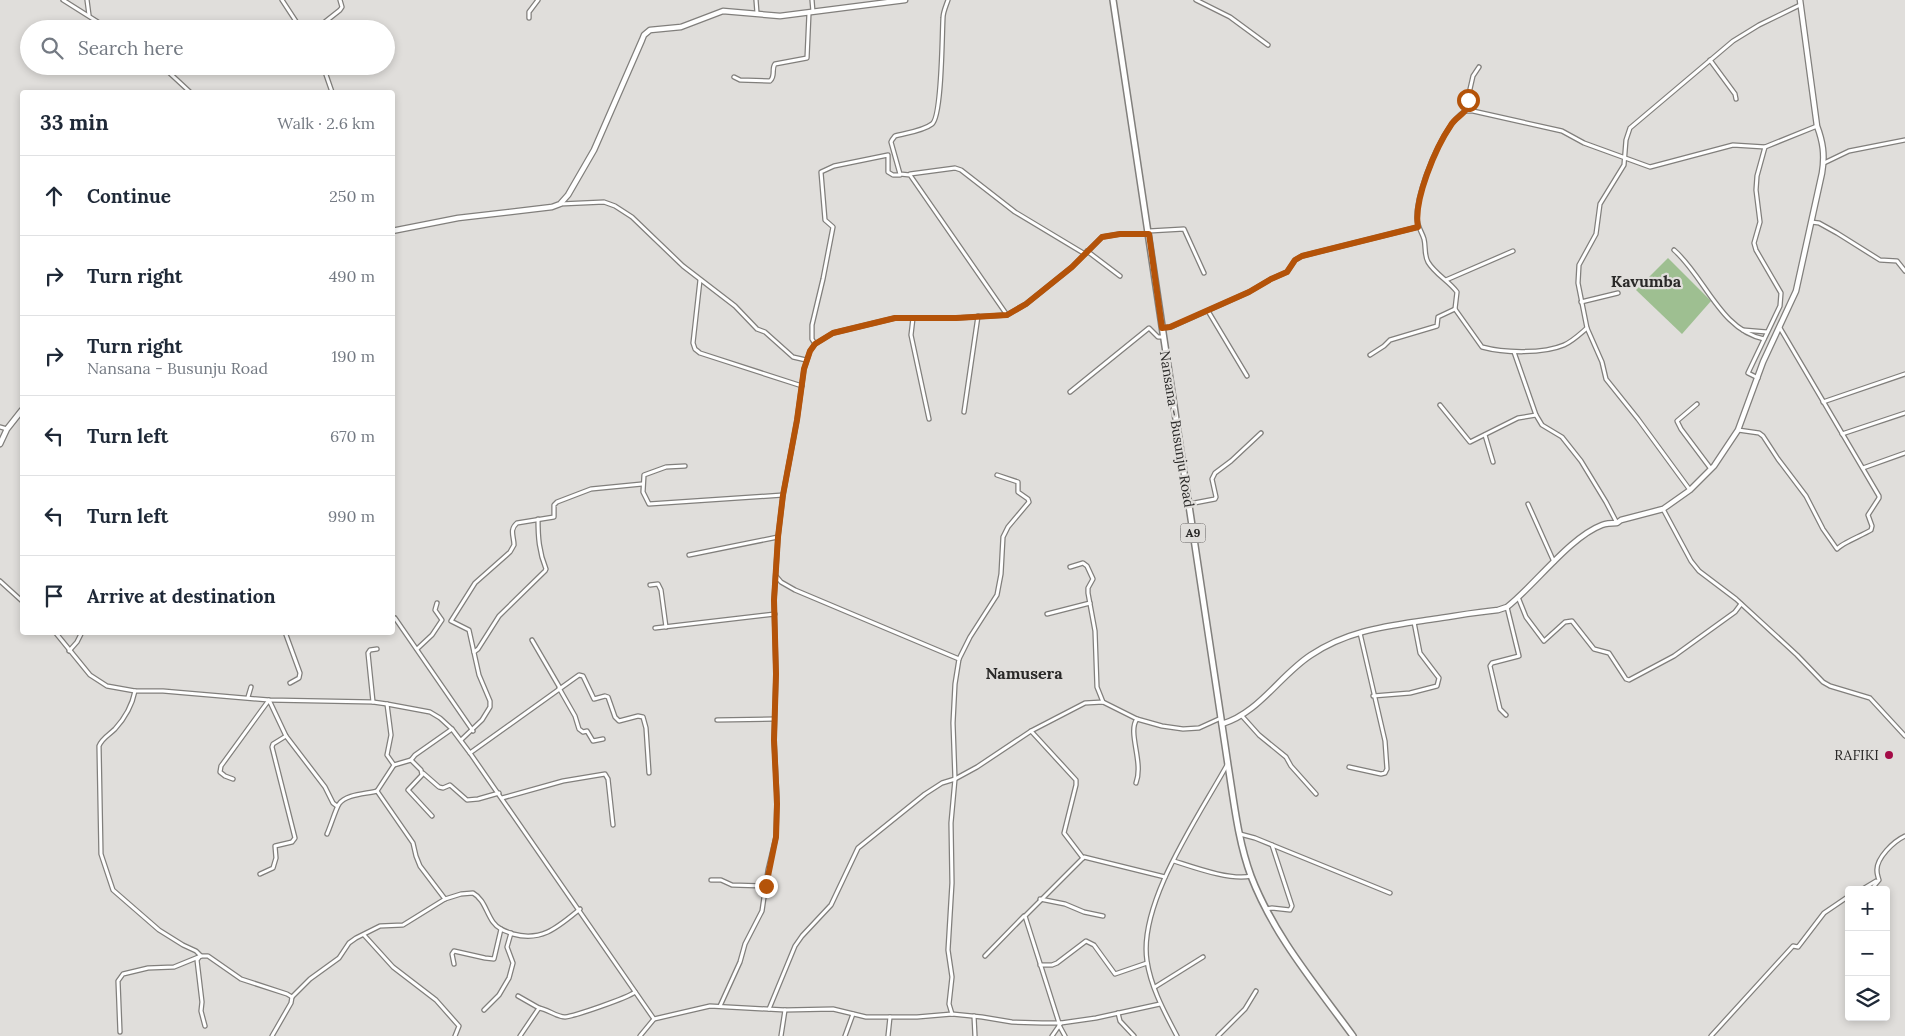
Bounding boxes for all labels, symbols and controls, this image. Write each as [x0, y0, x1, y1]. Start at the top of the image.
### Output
search box [20, 20, 395, 75]
icon: search [38, 34, 66, 62]
text: Search here [78, 36, 184, 60]
route start [1457, 89, 1480, 112]
text: 33 min [40, 109, 109, 136]
text: Walk · 2.6 km [277, 113, 375, 133]
icon: ahead [40, 182, 68, 210]
text: Continue [87, 184, 171, 208]
text: 250 m [329, 186, 375, 206]
icon: right [40, 262, 68, 290]
text: Turn right [87, 264, 183, 288]
text: 490 m [329, 266, 375, 286]
district label: Kavumba [1611, 271, 1682, 291]
text: Turn right [87, 334, 183, 358]
icon: right [40, 342, 68, 370]
text: 190 m [331, 346, 375, 366]
street label: Nansana - Busunju Road [1156, 349, 1198, 509]
text: Nansana - Busunju Road [87, 358, 268, 378]
icon: left [40, 422, 68, 450]
text: Turn left [87, 424, 168, 448]
text: 670 m [330, 426, 375, 446]
icon: left [40, 502, 68, 530]
text: Turn left [87, 504, 168, 528]
text: 990 m [328, 506, 375, 526]
road number: A9 [1180, 524, 1206, 542]
icon: arrive [40, 582, 68, 610]
text: Arrive at destination [87, 584, 276, 608]
district label: Namusera [985, 663, 1063, 683]
place label: RAFIKI [1834, 746, 1879, 764]
marker: RAFIKI [1883, 749, 1895, 761]
route end [755, 875, 778, 898]
map controls [1845, 886, 1890, 1021]
button: + [1845, 886, 1890, 931]
button: − [1845, 931, 1890, 976]
button: layers [1845, 976, 1890, 1021]

